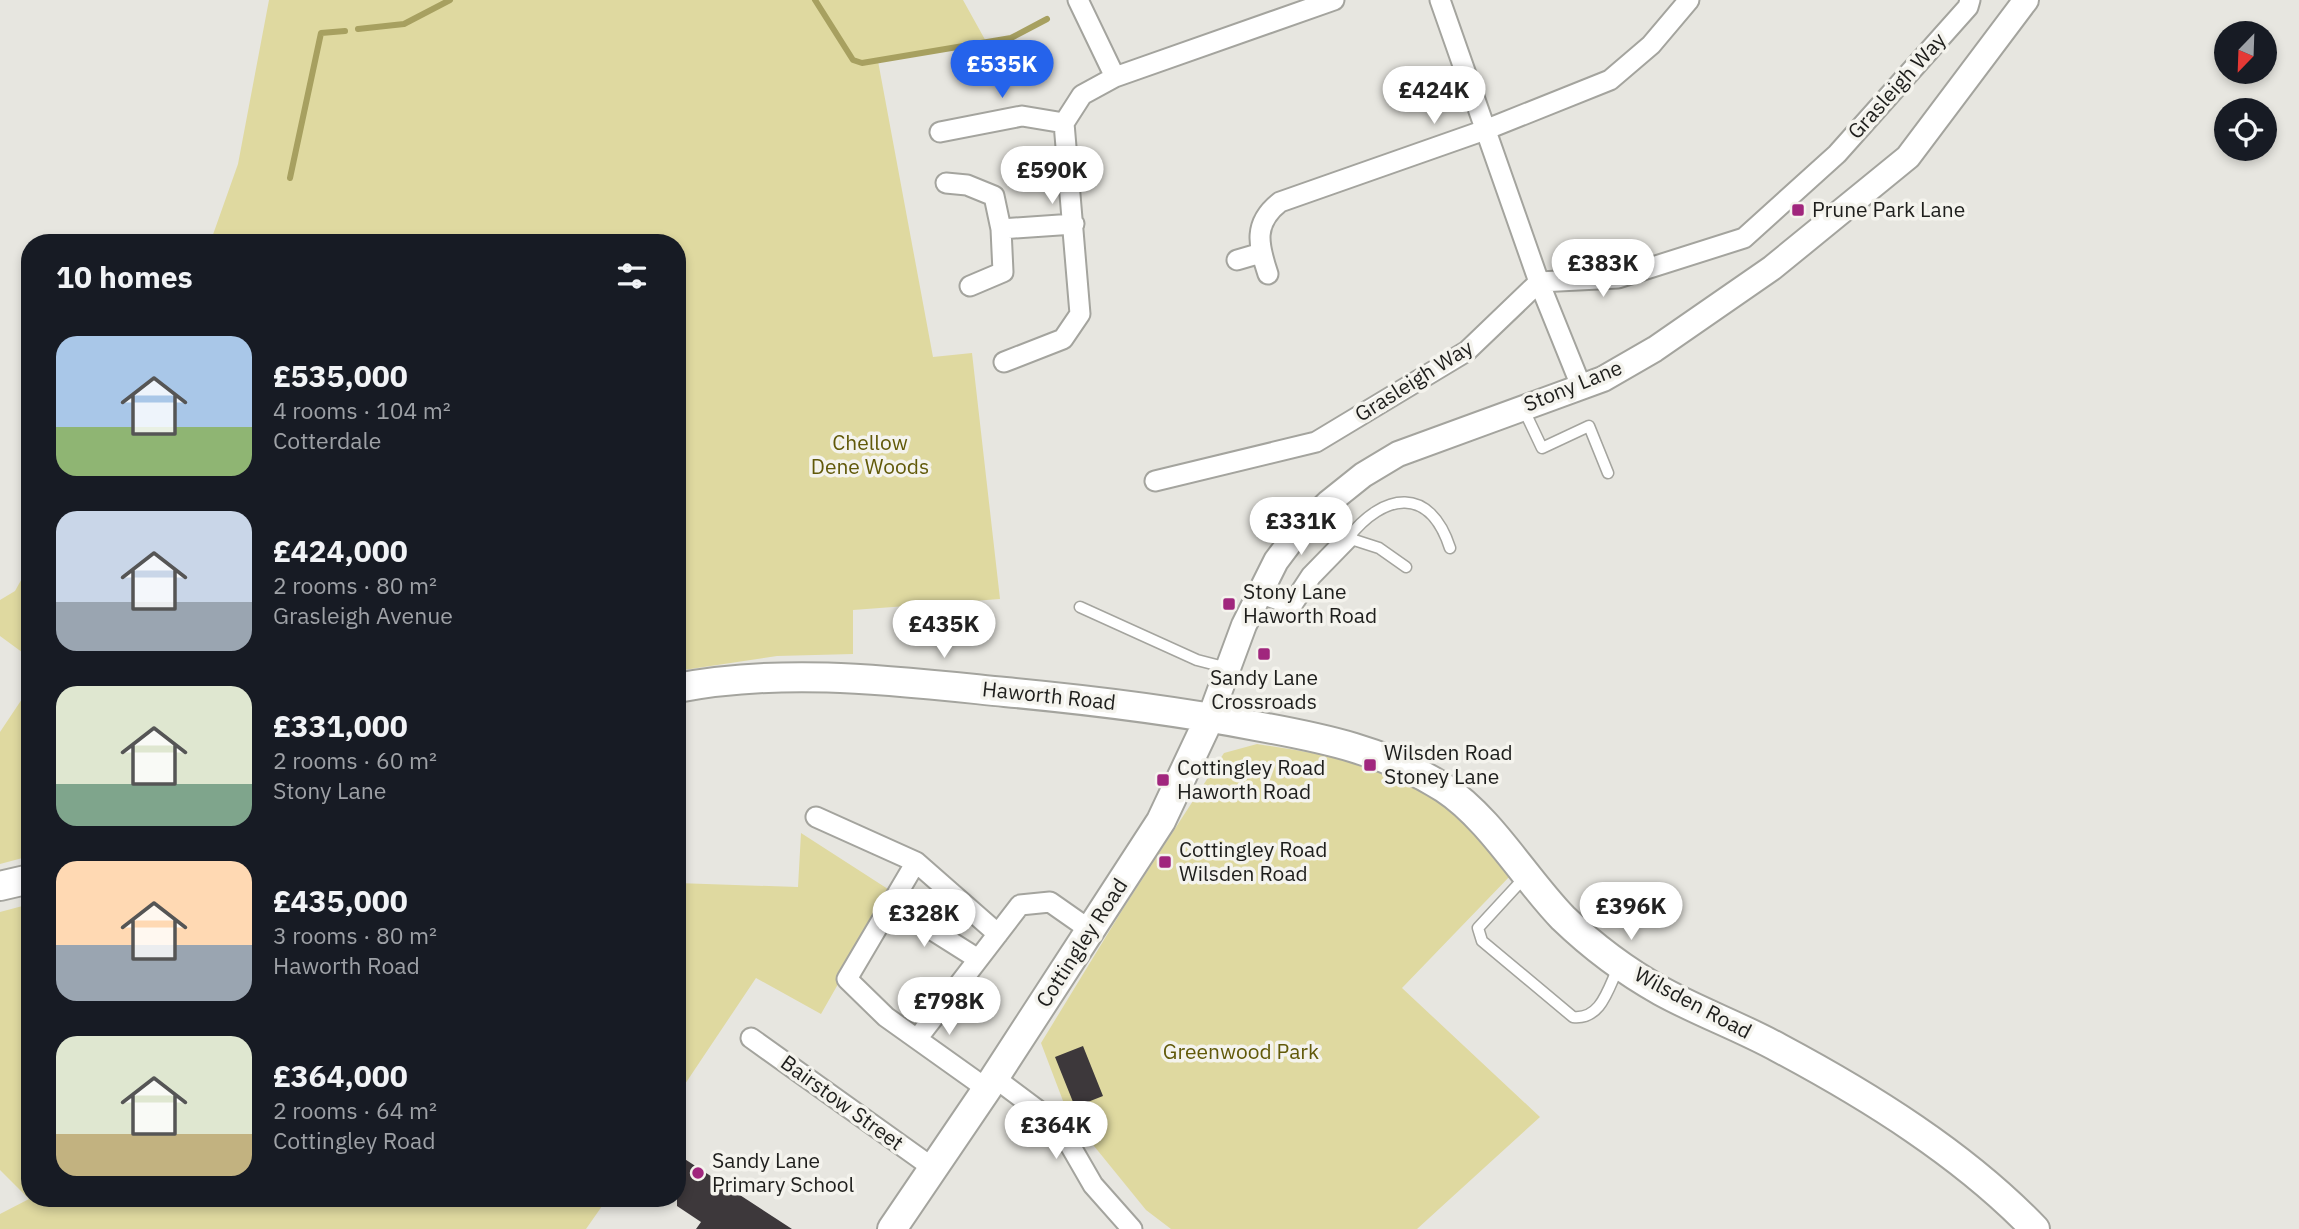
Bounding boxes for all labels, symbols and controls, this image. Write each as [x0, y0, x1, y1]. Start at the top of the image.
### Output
north arrow [2214, 21, 2277, 84]
map controls [2214, 21, 2277, 161]
street label: Grasleigh Way [1841, 26, 1952, 145]
pin: £535K [953, 41, 1051, 100]
text: £535K [967, 48, 1037, 78]
pin: £424K [1385, 66, 1483, 126]
text: £424K [1399, 74, 1469, 104]
button: locate [2214, 98, 2277, 161]
pin: £590K [1003, 146, 1101, 206]
text: £590K [1017, 154, 1087, 184]
place label: Prune Park Lane [1812, 195, 1965, 223]
marker: Prune Park Lane [1790, 202, 1806, 218]
pin: £383K [1554, 240, 1652, 299]
text: £383K [1568, 247, 1638, 277]
text: 10 homes [56, 257, 193, 296]
icon: filters [613, 257, 651, 295]
street label: Grasleigh Way [1349, 332, 1478, 428]
street label: Stony Lane [1519, 353, 1626, 417]
text: £535,000 [273, 356, 408, 395]
icon: home [112, 364, 196, 448]
text: 4 rooms · 104 m² [273, 395, 451, 425]
text: Cotterdale [273, 425, 381, 455]
park label: Chellow Dene Woods [811, 428, 929, 480]
pin: £331K [1252, 498, 1350, 557]
text: £331K [1266, 505, 1336, 535]
text: £424,000 [273, 531, 408, 570]
icon: home [112, 539, 196, 623]
text: 2 rooms · 80 m² [273, 570, 437, 600]
place label: Stony Lane Haworth Road [1243, 577, 1377, 629]
marker: Stony Lane Haworth Road [1221, 596, 1237, 612]
text: Grasleigh Avenue [273, 600, 453, 630]
pin: £435K [895, 600, 993, 660]
text: £435K [909, 608, 979, 638]
marker: Sandy Lane Crossroads [1256, 646, 1272, 662]
place label: Sandy Lane Crossroads [1210, 663, 1318, 715]
street label: Haworth Road [981, 674, 1117, 716]
text: £331,000 [273, 706, 408, 745]
icon: home [112, 714, 196, 798]
place label: Wilsden Road Stoney Lane [1384, 738, 1513, 790]
text: 2 rooms · 60 m² [273, 745, 437, 775]
place label: Cottingley Road Haworth Road [1177, 753, 1325, 805]
marker: Wilsden Road Stoney Lane [1362, 757, 1378, 773]
marker: Cottingley Road Haworth Road [1155, 772, 1171, 788]
text: Stony Lane [273, 775, 386, 805]
place label: Cottingley Road Wilsden Road [1179, 835, 1327, 887]
marker: Cottingley Road Wilsden Road [1157, 854, 1173, 870]
street label: Cottingley Road [1029, 873, 1133, 1012]
text: £435,000 [273, 881, 408, 920]
pin: £396K [1582, 883, 1680, 942]
icon: home [112, 889, 196, 973]
pin: £328K [875, 890, 973, 949]
text: £396K [1596, 890, 1666, 920]
text: £328K [889, 897, 959, 927]
text: 3 rooms · 80 m² [273, 920, 437, 950]
text: Haworth Road [273, 950, 420, 980]
street label: Wilsden Road [1630, 960, 1757, 1045]
pin: £798K [900, 978, 998, 1037]
text: £798K [914, 985, 984, 1015]
park label: Greenwood Park [1163, 1037, 1319, 1065]
street label: Bairstow Street [775, 1048, 910, 1156]
text: £364,000 [273, 1056, 408, 1095]
icon: home [112, 1064, 196, 1148]
text: 2 rooms · 64 m² [273, 1095, 437, 1125]
pin: £364K [1007, 1102, 1105, 1161]
text: £364K [1021, 1109, 1091, 1139]
text: Cottingley Road [273, 1125, 436, 1155]
place label: Sandy Lane Primary School [712, 1146, 855, 1198]
marker: Sandy Lane Primary School [690, 1165, 706, 1181]

